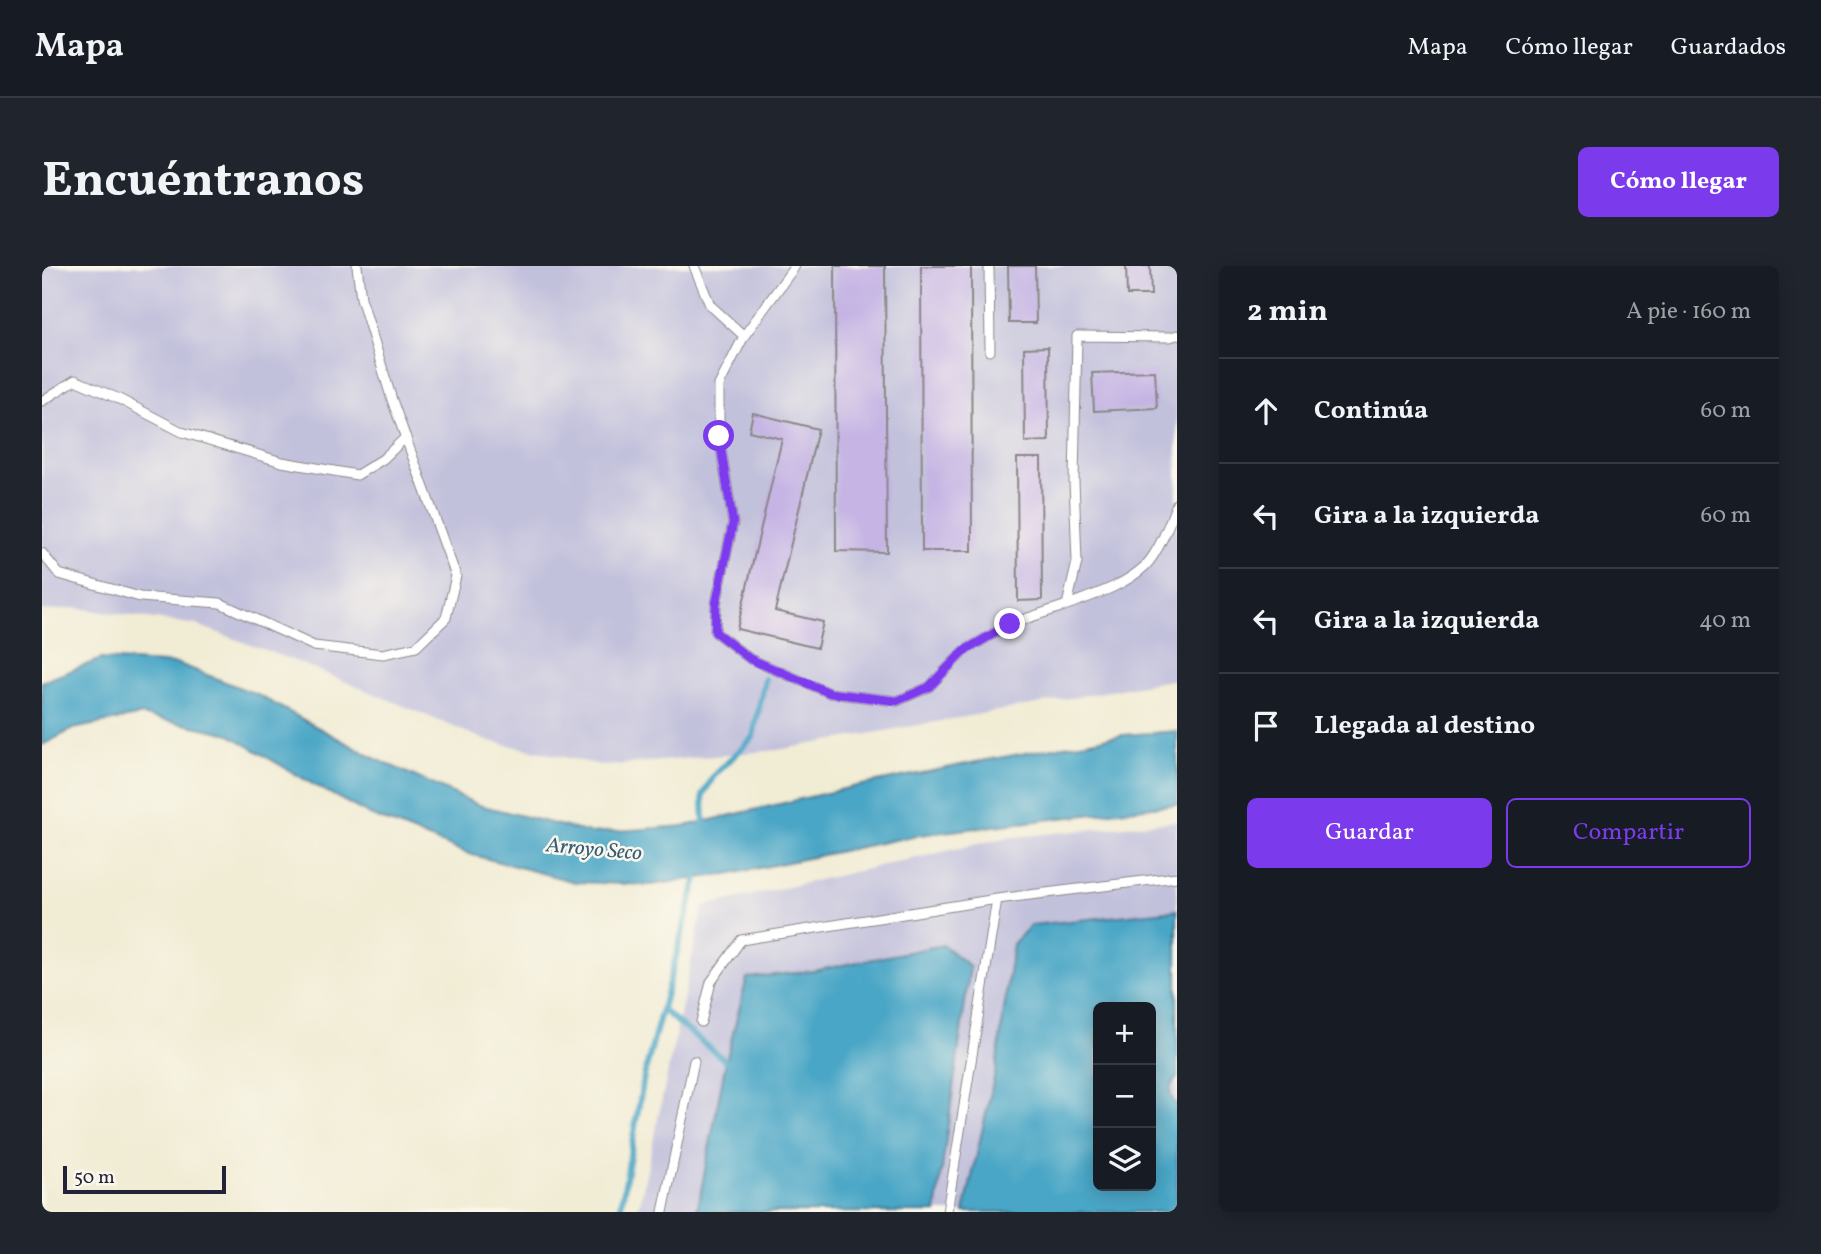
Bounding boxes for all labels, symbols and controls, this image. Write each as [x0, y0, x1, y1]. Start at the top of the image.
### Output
text: Mapa [35, 25, 124, 71]
text: Mapa [1408, 31, 1468, 65]
text: Cómo llegar [1506, 31, 1633, 65]
text: Guardados [1671, 31, 1786, 65]
button: Cómo llegar [1578, 147, 1779, 217]
text: Encuéntranos [42, 148, 364, 217]
text: 2 min [1247, 291, 1328, 333]
text: A pie · 160 m [1626, 296, 1751, 328]
icon: ahead [1247, 392, 1285, 430]
text: Continúa [1314, 393, 1428, 429]
text: 60 m [1701, 395, 1751, 427]
route start [703, 420, 734, 451]
icon: left [1247, 497, 1285, 535]
text: Gira a la izquierda [1314, 498, 1539, 534]
text: 60 m [1701, 500, 1751, 532]
icon: left [1247, 602, 1285, 640]
text: Gira a la izquierda [1314, 603, 1539, 639]
text: 40 m [1699, 605, 1751, 637]
route end [994, 608, 1025, 639]
icon: arrive [1247, 707, 1285, 745]
text: Llegada al destino [1314, 708, 1535, 744]
button: Guardar [1247, 798, 1492, 868]
button: Compartir [1506, 798, 1751, 868]
water label: Arroyo Seco [544, 831, 643, 869]
map controls [1093, 1002, 1156, 1191]
button: + [1093, 1002, 1156, 1065]
button: − [1093, 1065, 1156, 1128]
button: layers [1093, 1128, 1156, 1191]
scale bar [63, 1163, 226, 1195]
text: 50 m [74, 1165, 115, 1191]

